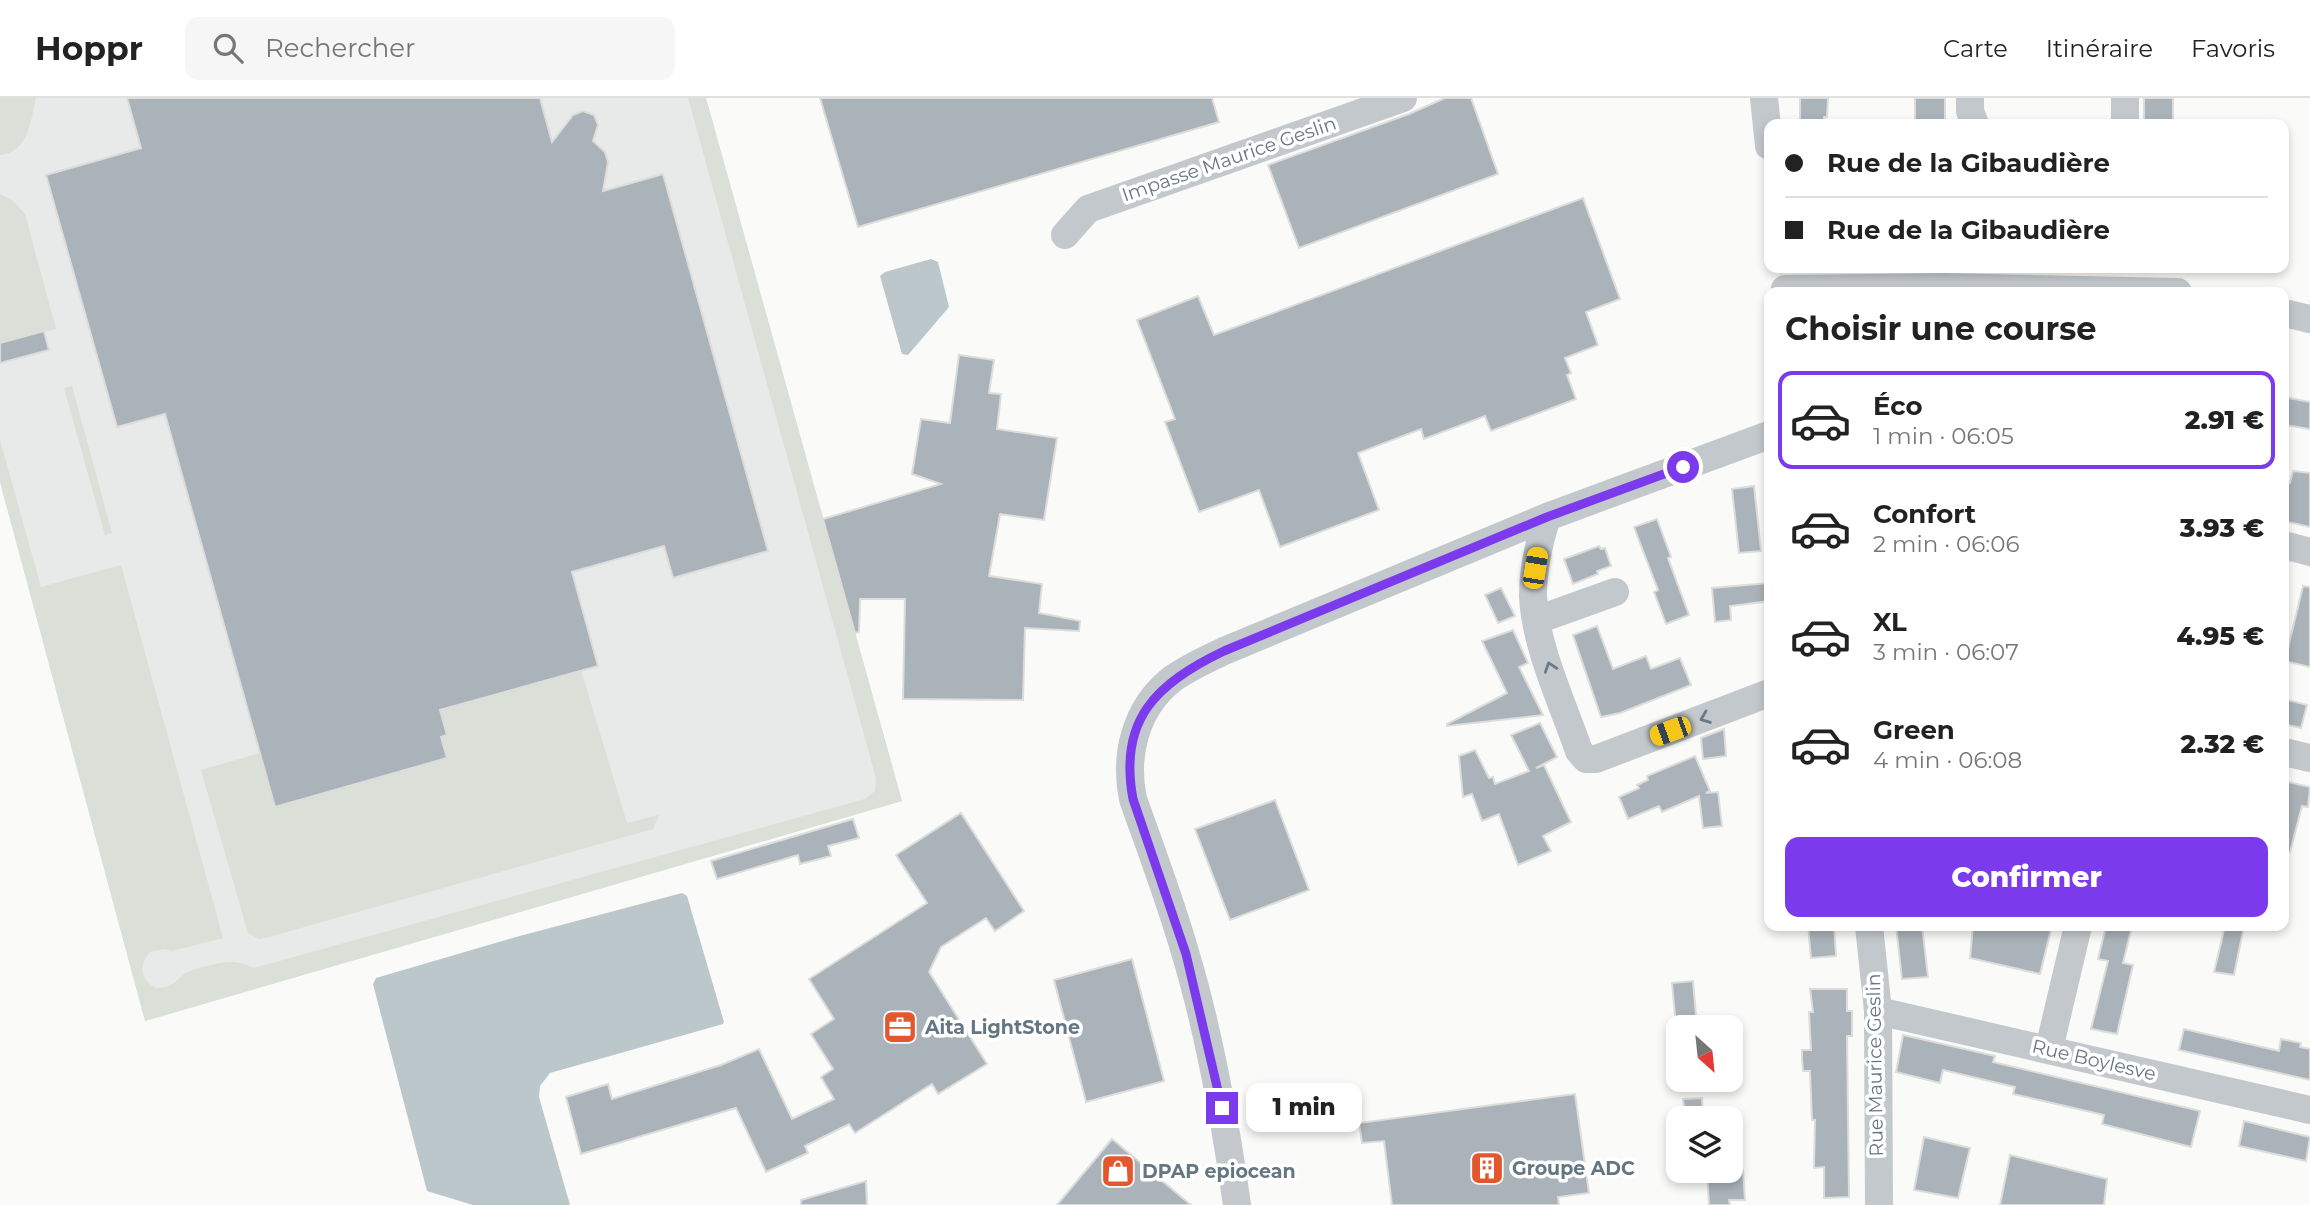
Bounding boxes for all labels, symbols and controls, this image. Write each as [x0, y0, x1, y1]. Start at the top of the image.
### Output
search box [185, 17, 675, 80]
text: Hoppr [35, 28, 143, 68]
icon: search [209, 29, 247, 67]
text: Rechercher [265, 32, 416, 64]
text: Carte [1943, 34, 2008, 63]
text: Itinéraire [2046, 34, 2153, 63]
text: Favoris [2191, 34, 2275, 63]
street label: Impasse Maurice Geslin [1119, 111, 1339, 207]
text: Rue de la Gibaudière [1827, 147, 2110, 179]
text: Rue de la Gibaudière [1827, 214, 2110, 246]
text: Choisir une course [1785, 309, 2097, 348]
icon: car [1789, 389, 1852, 452]
text: Éco [1873, 390, 1923, 422]
text: 2.91 € [2185, 404, 2264, 436]
text: 1 min · 06:05 [1873, 422, 2014, 450]
route start [1667, 451, 1699, 483]
icon: car [1789, 497, 1852, 560]
text: Confort [1873, 498, 1976, 530]
text: 3.93 € [2180, 512, 2264, 544]
text: 2 min · 06:06 [1873, 530, 2019, 558]
car [1522, 546, 1549, 590]
icon: car [1789, 605, 1852, 668]
text: XL [1873, 606, 1907, 638]
text: 4.95 € [2176, 620, 2264, 652]
text: 3 min · 06:07 [1873, 638, 2019, 666]
one-way arrow [1544, 661, 1558, 674]
one-way arrow [1700, 709, 1712, 723]
icon: car [1789, 713, 1852, 776]
car [1647, 714, 1694, 748]
text: Green [1873, 714, 1955, 746]
text: 2.32 € [2181, 728, 2264, 760]
text: 4 min · 06:08 [1873, 746, 2022, 774]
button: Confirmer [1785, 837, 2268, 917]
street label: Rue Maurice Geslin [1862, 973, 1888, 1157]
office icon: Aita LightStone [881, 1008, 919, 1046]
north arrow [1666, 1015, 1743, 1092]
map controls [1666, 1015, 1743, 1183]
place label: Aita LightStone [924, 1016, 1080, 1039]
street label: Rue Boylesve [2030, 1035, 2158, 1085]
callout: 1 min [1246, 1084, 1362, 1132]
route end [1206, 1092, 1238, 1124]
text: 1 min [1272, 1093, 1336, 1121]
button: layers [1666, 1106, 1743, 1183]
building icon: Groupe ADC [1468, 1149, 1506, 1187]
shop icon: DPAP epiocean [1099, 1152, 1137, 1190]
place label: Groupe ADC [1512, 1157, 1635, 1180]
place label: DPAP epiocean [1142, 1160, 1296, 1183]

